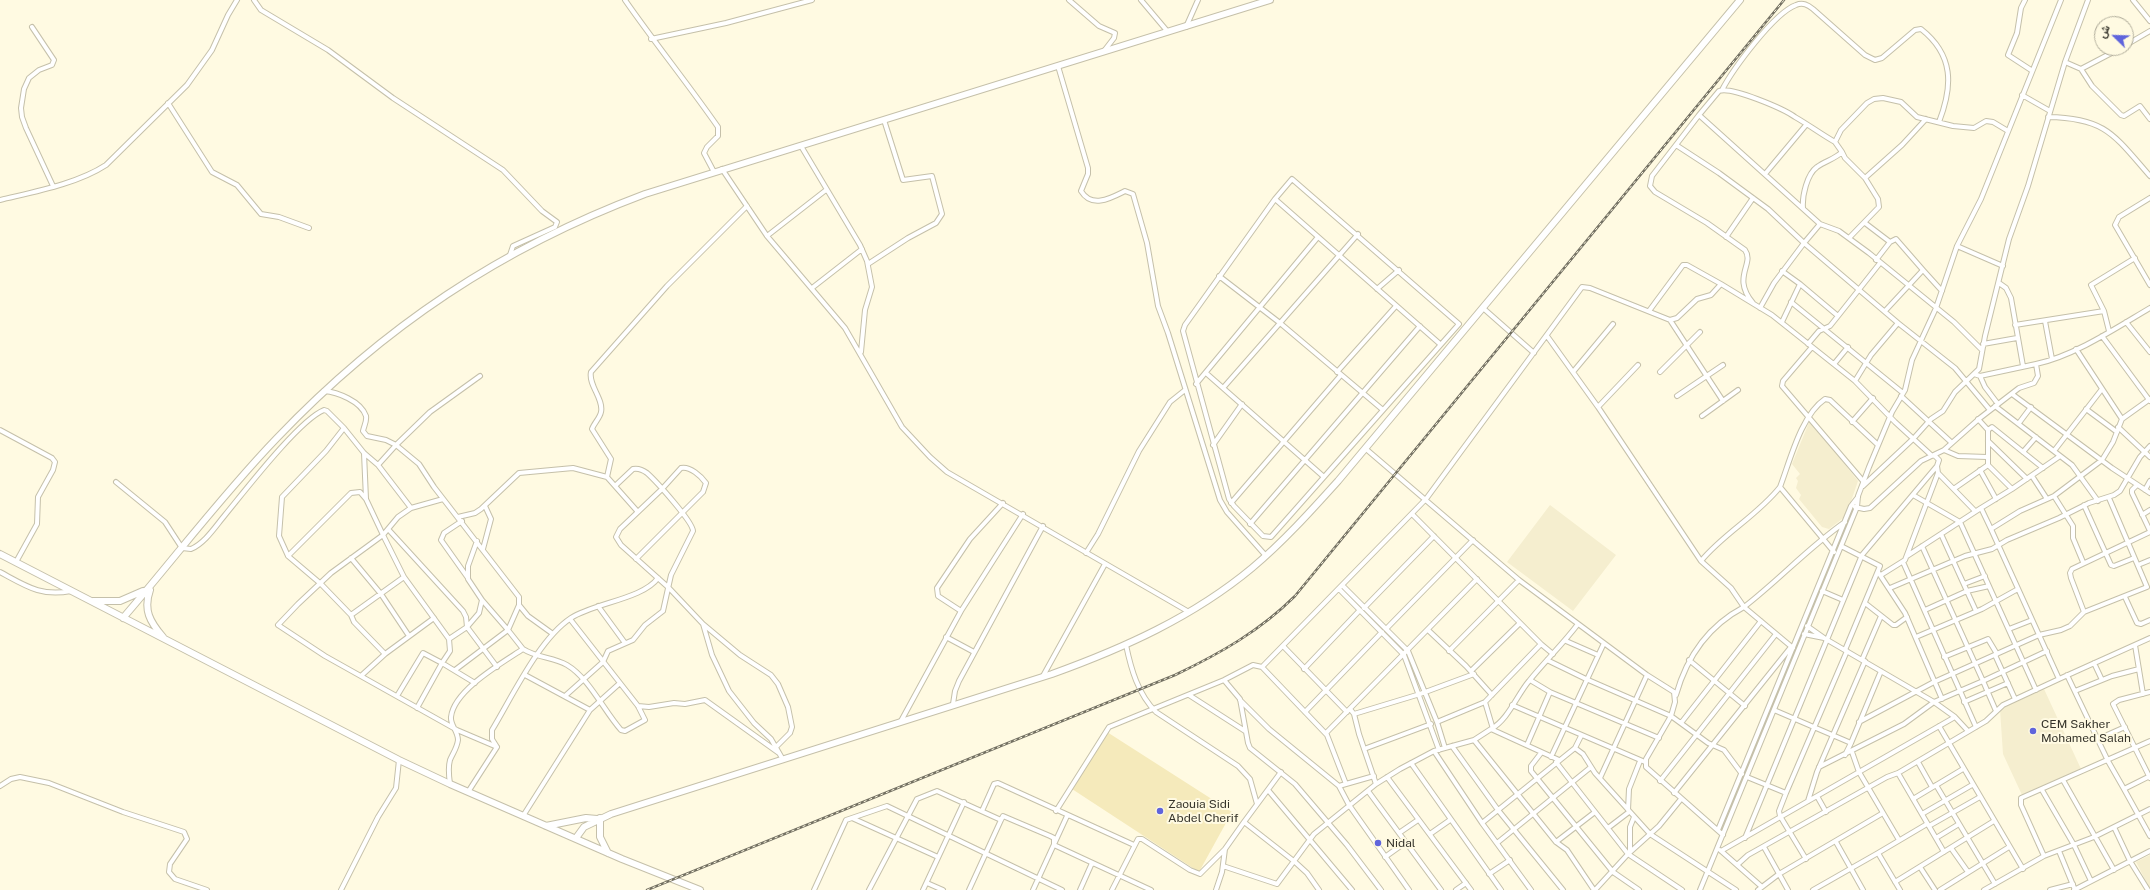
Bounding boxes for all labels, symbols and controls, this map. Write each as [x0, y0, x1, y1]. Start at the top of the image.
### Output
north arrow [2094, 16, 2134, 56]
text: ش [2096, 23, 2112, 40]
place label: CEM Sakher Mohamed Salah [2041, 717, 2131, 745]
marker: CEM Sakher Mohamed Salah [2028, 726, 2038, 736]
place label: Zaouia Sidi Abdel Cherif [1168, 797, 1239, 825]
marker: Zaouia Sidi Abdel Cherif [1155, 806, 1165, 816]
place label: Nidal [1386, 836, 1415, 850]
marker: Nidal [1373, 838, 1383, 848]

